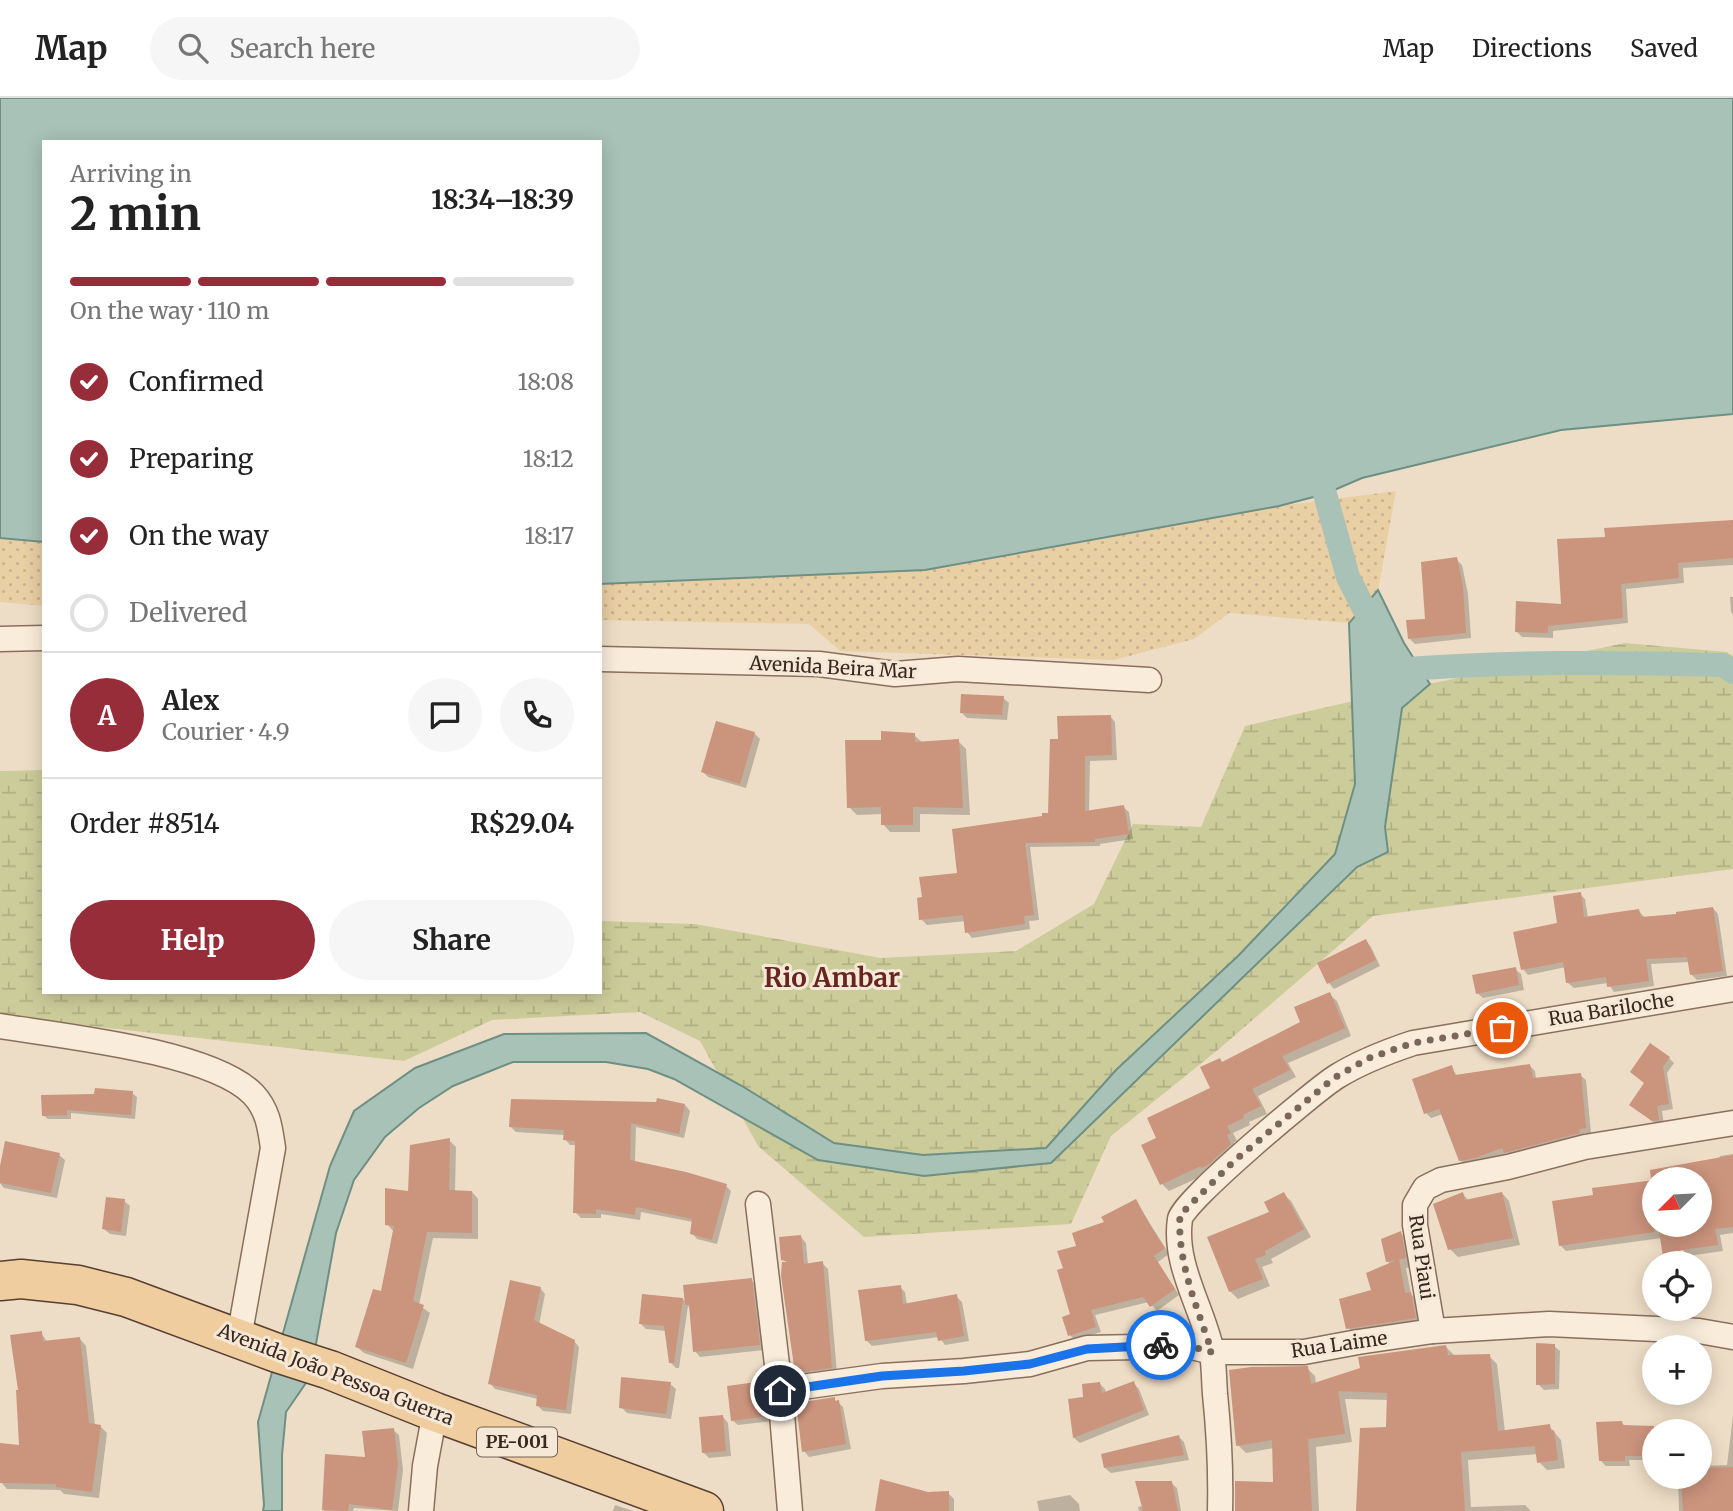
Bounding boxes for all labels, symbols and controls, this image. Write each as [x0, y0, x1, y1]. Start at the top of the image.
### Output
search box [150, 17, 640, 80]
text: Map [35, 28, 108, 69]
icon: search [174, 29, 212, 67]
text: Search here [230, 32, 375, 65]
text: Map [1383, 33, 1434, 64]
text: Directions [1472, 33, 1592, 64]
text: Saved [1630, 33, 1698, 64]
text: Arriving in [70, 159, 192, 188]
text: 18:34–18:39 [431, 183, 574, 216]
text: 2 min [70, 185, 201, 243]
text: On the way · 110 m [70, 296, 269, 325]
icon: check [70, 363, 108, 401]
text: Confirmed [129, 365, 264, 398]
text: 18:08 [518, 367, 574, 396]
icon: check [70, 440, 108, 478]
text: Preparing [129, 442, 253, 475]
text: 18:12 [523, 444, 574, 473]
icon: check [70, 517, 108, 555]
text: On the way [129, 519, 269, 552]
text: 18:17 [524, 521, 574, 550]
text: Delivered [129, 596, 248, 629]
street label: Avenida Beira Mar [748, 651, 918, 683]
button: chat [408, 678, 482, 752]
button: phone [500, 678, 574, 752]
text: Alex [162, 684, 219, 717]
text: A [98, 699, 116, 732]
text: Courier · 4.9 [162, 717, 290, 746]
text: Order #8514 [70, 807, 219, 840]
text: R$29.04 [470, 807, 574, 840]
button: Help [70, 900, 315, 980]
button: Share [329, 900, 574, 980]
district label: Rio Ambar [764, 961, 900, 994]
street label: Rua Bariloche [1546, 987, 1676, 1031]
pin [1472, 998, 1532, 1058]
icon: bag [1483, 1009, 1521, 1047]
north arrow [1642, 1167, 1712, 1237]
map controls [1642, 1167, 1712, 1489]
street label: Rua Piaui [1404, 1213, 1440, 1301]
button: locate [1642, 1251, 1712, 1321]
courier [1126, 1310, 1196, 1380]
street label: Avenida João Pessoa Guerra [214, 1318, 457, 1430]
street label: Rua Laime [1289, 1325, 1389, 1363]
icon: bike [1142, 1326, 1180, 1364]
button: + [1642, 1335, 1712, 1405]
pin [750, 1361, 810, 1421]
icon: home [761, 1372, 799, 1410]
button: − [1642, 1419, 1712, 1489]
road number: PE-001 [477, 1428, 557, 1456]

